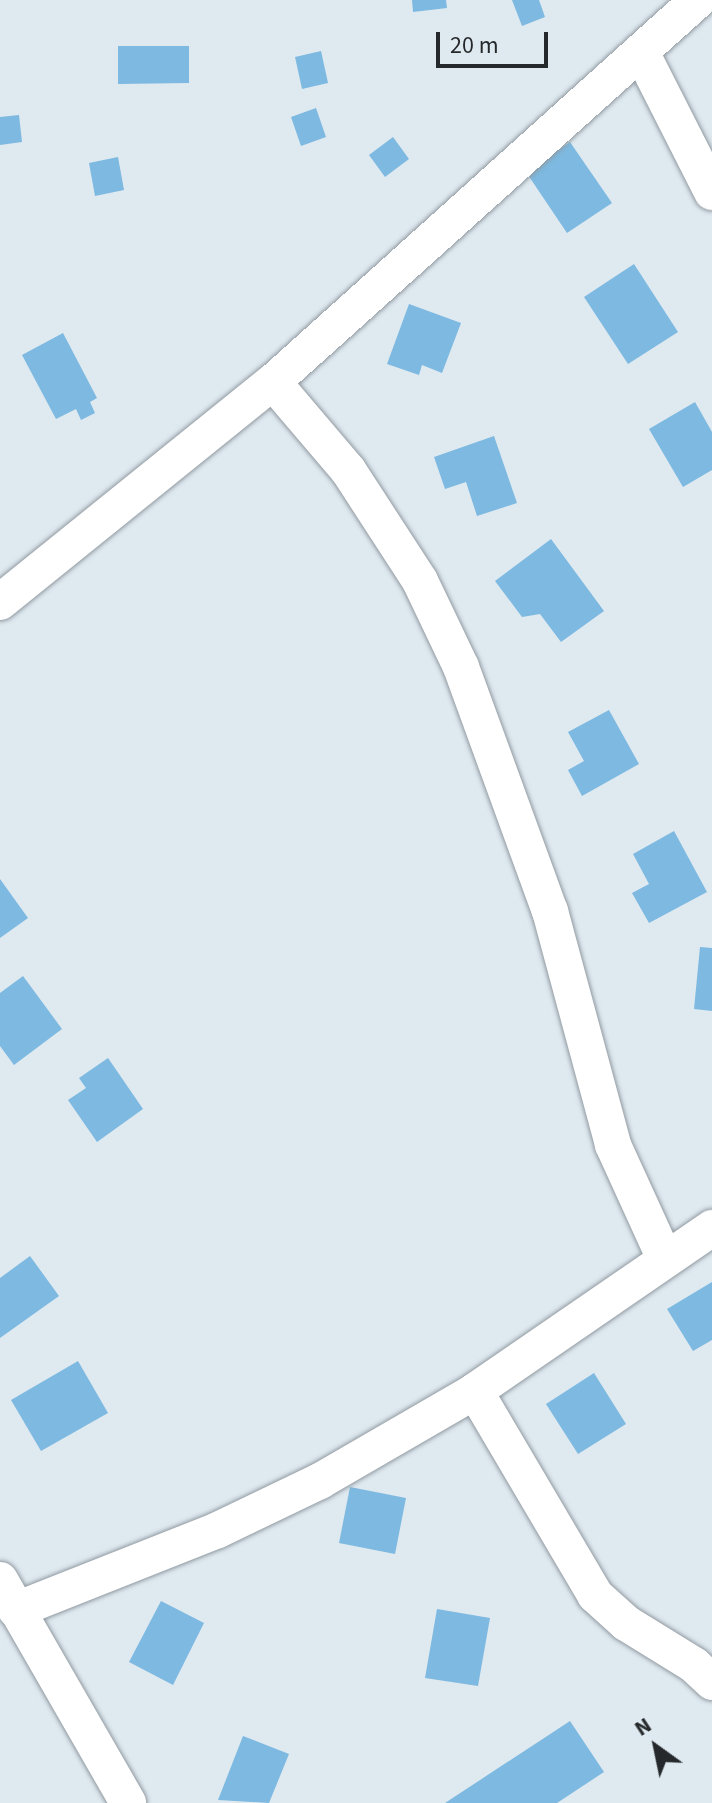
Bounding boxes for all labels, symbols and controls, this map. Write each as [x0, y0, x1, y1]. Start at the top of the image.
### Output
scale bar [440, 16, 552, 66]
text: 20 m [450, 28, 499, 63]
north arrow [616, 1707, 696, 1787]
text: N [628, 1709, 658, 1744]

